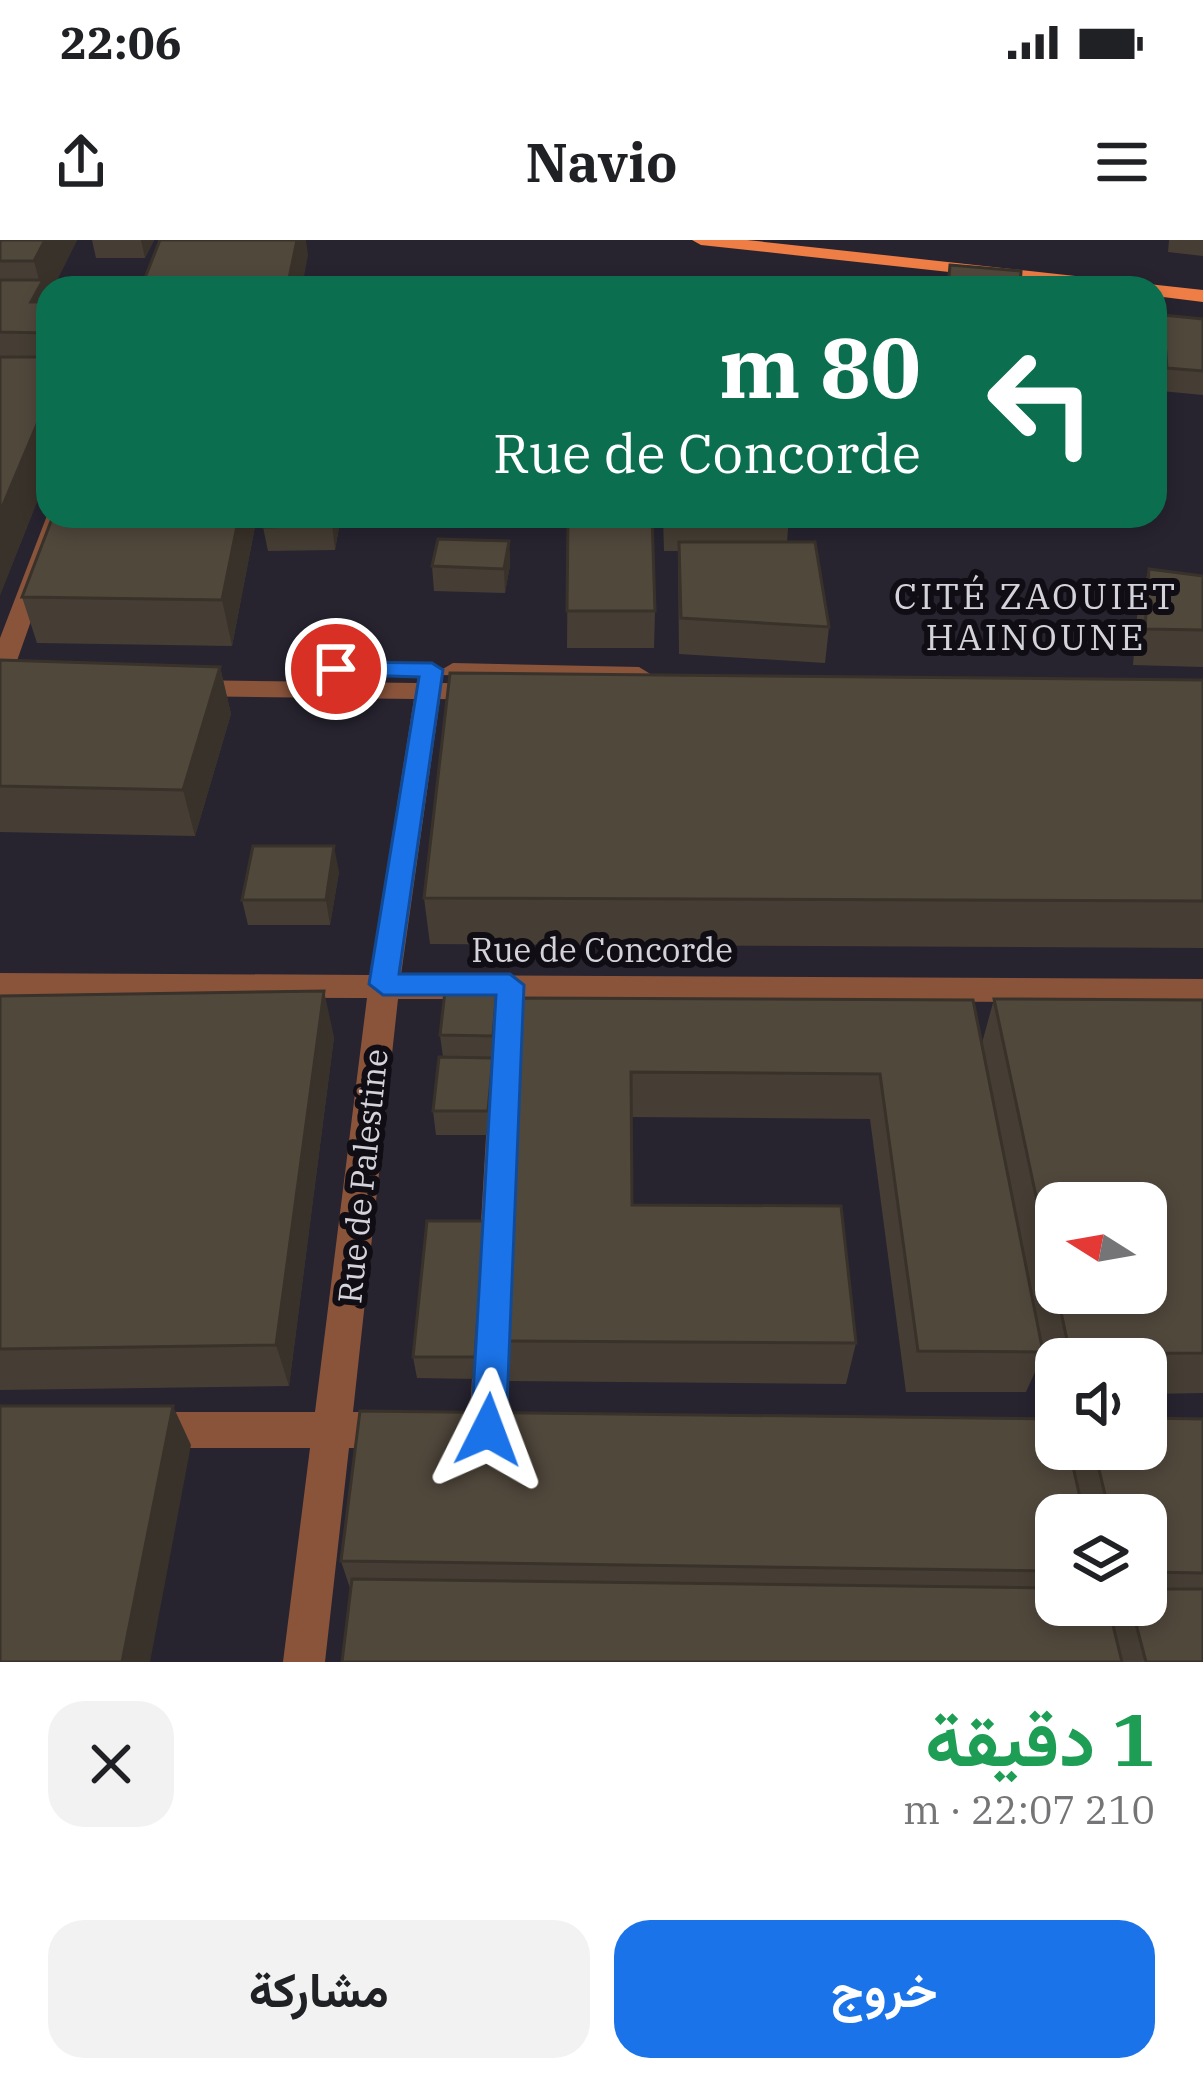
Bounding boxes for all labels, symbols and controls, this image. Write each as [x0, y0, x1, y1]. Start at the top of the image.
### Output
text: 22:06 [60, 13, 182, 71]
text: Navio [526, 127, 678, 197]
icon: share [48, 129, 114, 195]
icon: menu [1089, 129, 1155, 195]
text: 80 m [719, 312, 921, 421]
icon: left [963, 324, 1119, 480]
text: Rue de Concorde [493, 418, 921, 488]
district label: CITÉ ZAOUIET HAINOUNE [894, 572, 1178, 660]
pin [285, 618, 387, 720]
icon: arrive [303, 636, 369, 702]
street label: Rue de Concorde [471, 928, 733, 971]
street label: Rue de Palestine [327, 1047, 397, 1305]
north arrow [1035, 1182, 1167, 1314]
map controls [1035, 1182, 1167, 1626]
button: sound [1035, 1338, 1167, 1470]
position arrow [425, 1367, 551, 1493]
button: layers [1035, 1494, 1167, 1626]
text: 1 دقيقة [925, 1692, 1155, 1786]
button: close [48, 1701, 174, 1827]
text: 210 m · 22:07 [903, 1784, 1155, 1835]
button: مشاركة [48, 1920, 590, 2058]
button: خروج [614, 1920, 1155, 2058]

